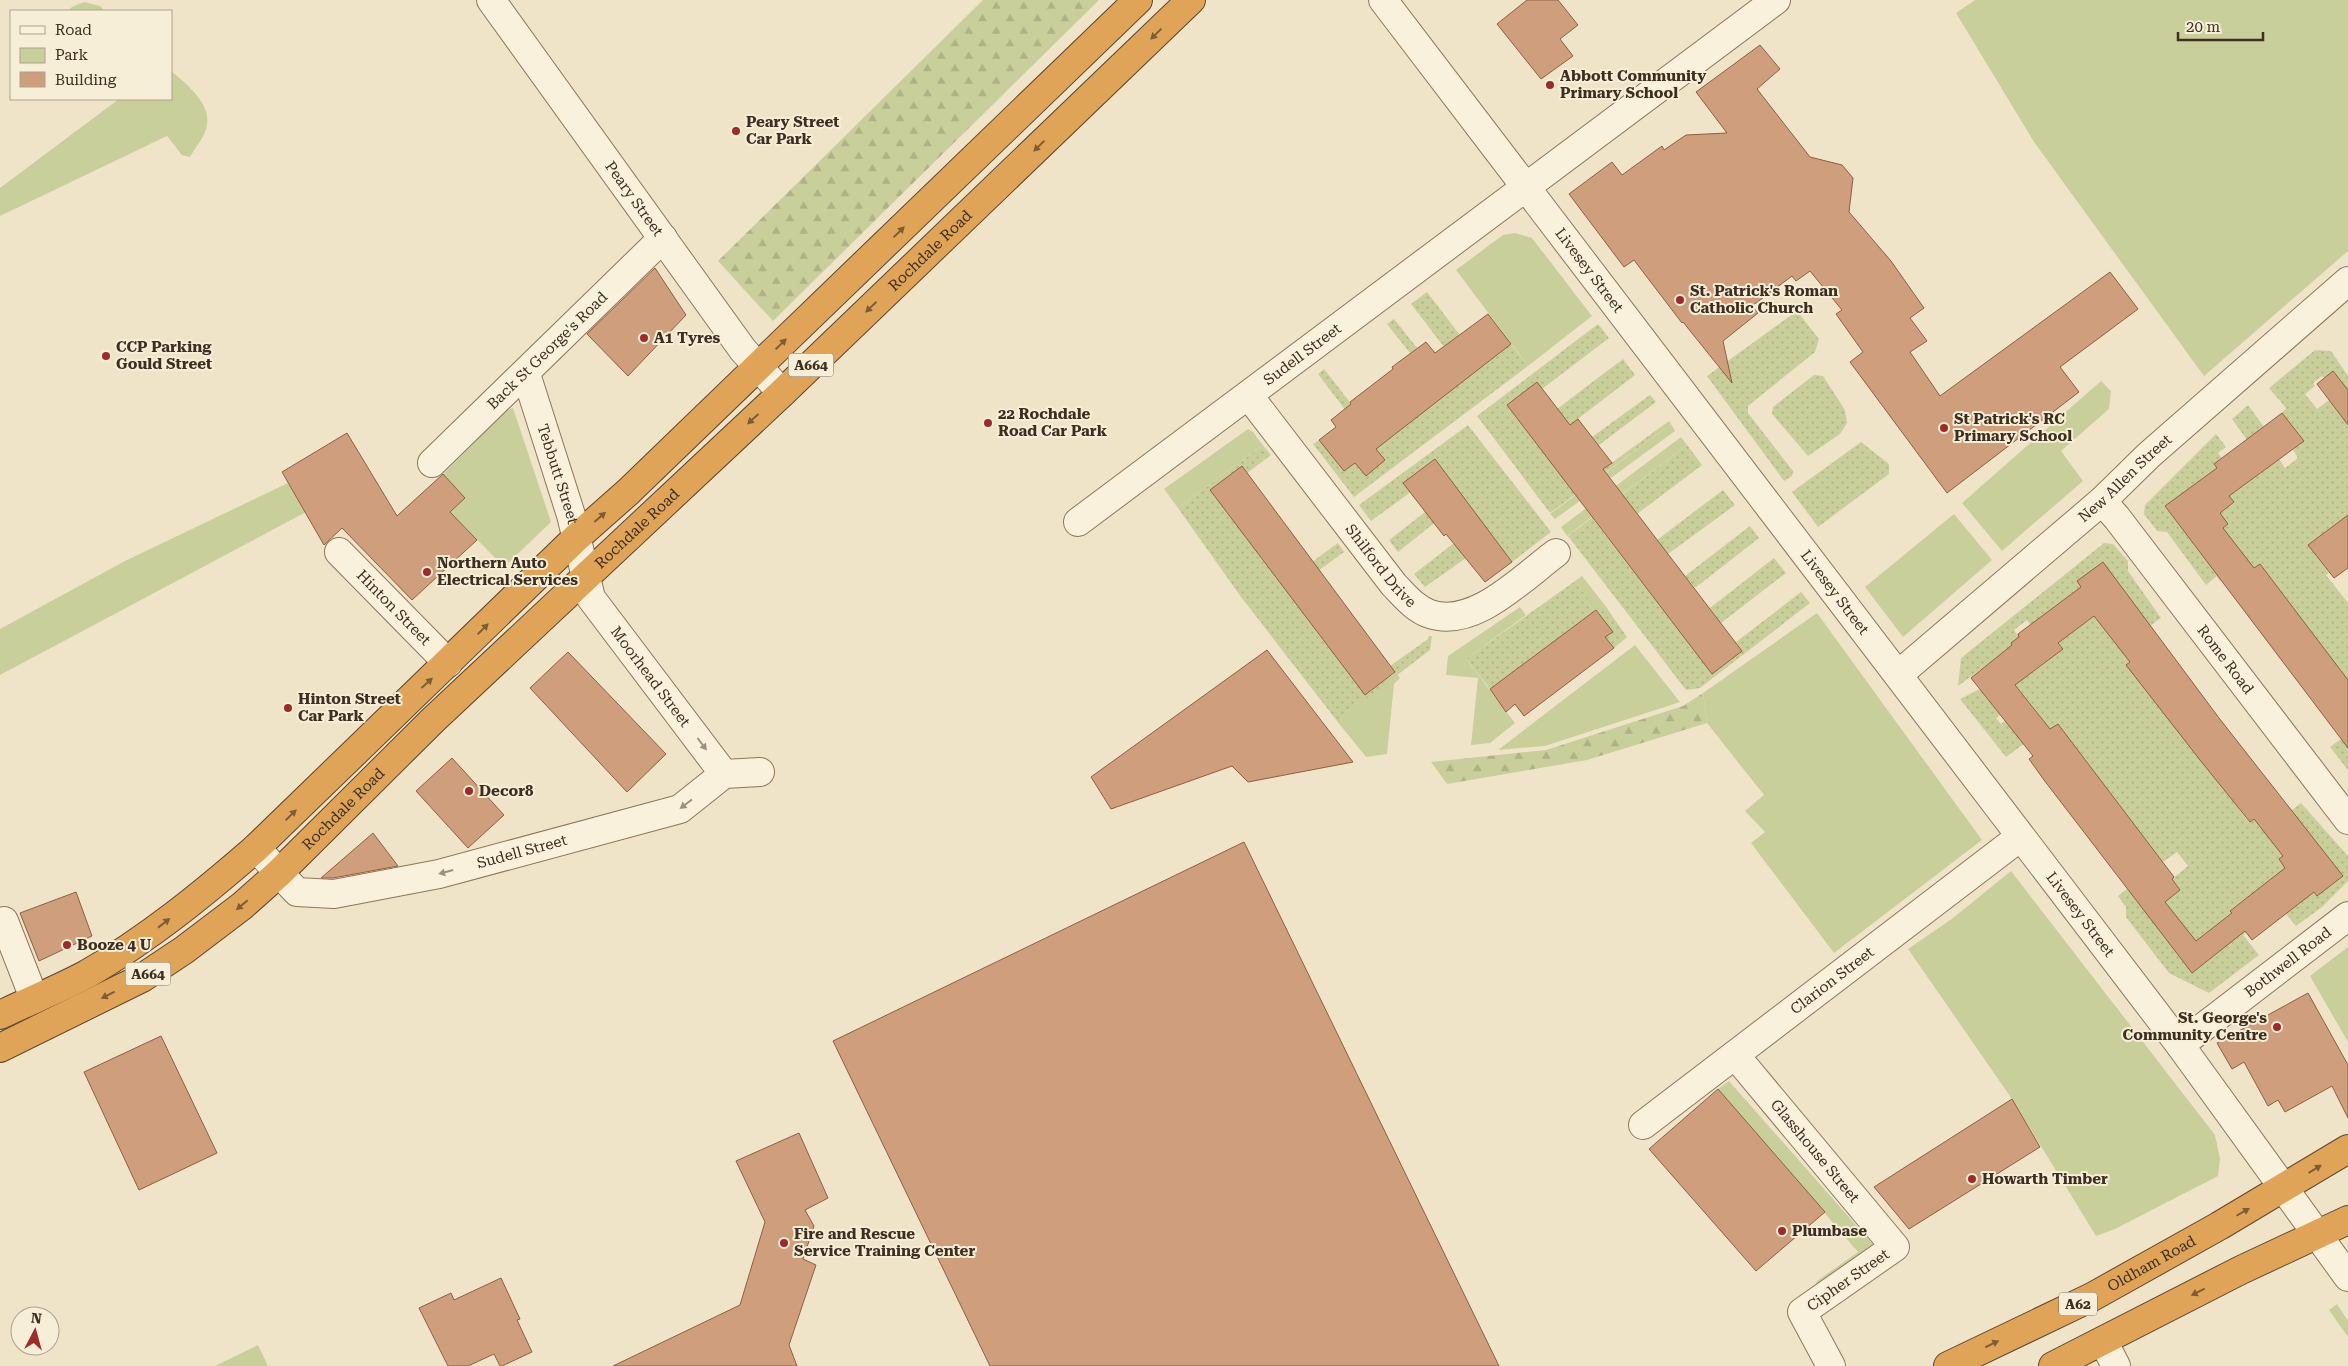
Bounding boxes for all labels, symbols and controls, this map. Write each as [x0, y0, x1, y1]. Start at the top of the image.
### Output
legend [10, 10, 172, 100]
scale bar [2178, 10, 2263, 42]
text: 20 m [2186, 18, 2221, 36]
text: Road [55, 21, 92, 39]
one-way arrow [1150, 28, 1162, 40]
text: Park [55, 46, 89, 64]
place label: Abbott Community Primary School [1560, 67, 1706, 102]
text: Building [55, 71, 117, 89]
marker: Abbott Community Primary School [1544, 79, 1556, 91]
place label: Peary Street Car Park [746, 113, 839, 148]
marker: Peary Street Car Park [730, 125, 742, 137]
one-way arrow [1033, 140, 1045, 152]
street label: Peary Street [601, 158, 667, 240]
street label: Rochdale Road [885, 206, 976, 295]
street label: Livesey Street [1551, 224, 1627, 317]
one-way arrow [892, 226, 904, 238]
place label: St. Patrick's Roman Catholic Church [1690, 282, 1838, 317]
street label: Back St George's Road [483, 288, 611, 413]
marker: St. Patrick's Roman Catholic Church [1674, 294, 1686, 306]
one-way arrow [865, 301, 877, 313]
street label: Sudell Street [1260, 319, 1345, 389]
place label: A1 Tyres [654, 329, 721, 347]
marker: A1 Tyres [638, 332, 650, 344]
place label: CCP Parking Gould Street [116, 338, 212, 373]
one-way arrow [775, 338, 787, 350]
marker: CCP Parking Gould Street [100, 350, 112, 362]
road number: A664 [788, 354, 834, 376]
place label: 22 Rochdale Road Car Park [998, 405, 1108, 440]
place label: St Patrick's RC Primary School [1954, 410, 2072, 445]
one-way arrow [747, 413, 759, 424]
marker: 22 Rochdale Road Car Park [982, 417, 994, 429]
street label: Tebbutt Street [534, 422, 582, 526]
marker: St Patrick's RC Primary School [1938, 422, 1950, 434]
street label: New Allen Street [2075, 430, 2176, 526]
street label: Rochdale Road [591, 485, 683, 573]
one-way arrow [594, 511, 607, 522]
street label: Shilford Drive [1342, 521, 1420, 611]
street label: Livesey Street [1797, 547, 1873, 639]
place label: Northern Auto Electrical Services [437, 554, 578, 589]
street label: Hinton Street [353, 566, 435, 649]
marker: Northern Auto Electrical Services [421, 566, 433, 578]
street label: Rome Road [2193, 622, 2258, 698]
one-way arrow [477, 623, 489, 635]
street label: Moorhead Street [607, 623, 694, 731]
one-way arrow [421, 677, 433, 689]
place label: Hinton Street Car Park [298, 690, 401, 725]
marker: Hinton Street Car Park [282, 702, 294, 714]
one-way arrow [697, 737, 707, 751]
street label: Rochdale Road [298, 764, 389, 854]
place label: Decor8 [479, 782, 534, 800]
marker: Decor8 [463, 785, 475, 797]
one-way arrow [679, 799, 693, 809]
one-way arrow [285, 809, 297, 821]
street label: Sudell Street [475, 831, 569, 872]
one-way arrow [439, 869, 454, 877]
street label: Livesey Street [2042, 869, 2119, 961]
one-way arrow [237, 899, 249, 911]
one-way arrow [157, 917, 170, 928]
street label: Bothwell Road [2241, 923, 2335, 1001]
place label: Booze 4 U [77, 936, 152, 954]
marker: Booze 4 U [61, 939, 73, 951]
street label: Clarion Street [1787, 943, 1878, 1018]
road number: A664 [126, 962, 170, 986]
one-way arrow [101, 991, 115, 999]
place label: St. George's Community Centre [2123, 1009, 2267, 1044]
marker: St. George's Community Centre [2271, 1021, 2283, 1033]
street label: Glasshouse Street [1767, 1096, 1864, 1207]
one-way arrow [2309, 1165, 2322, 1174]
place label: Howarth Timber [1982, 1170, 2108, 1188]
marker: Howarth Timber [1966, 1173, 1978, 1185]
one-way arrow [2236, 1208, 2251, 1216]
place label: Plumbase [1792, 1222, 1867, 1240]
place label: Fire and Rescue Service Training Center [794, 1225, 975, 1260]
marker: Plumbase [1776, 1225, 1788, 1237]
street label: Oldham Road [2104, 1232, 2199, 1296]
marker: Fire and Rescue Service Training Center [778, 1237, 790, 1249]
street label: Cipher Street [1803, 1245, 1893, 1315]
one-way arrow [2191, 1288, 2205, 1296]
road number: A62 [2059, 1292, 2097, 1316]
north arrow [10, 1306, 60, 1356]
text: N [30, 1310, 43, 1327]
one-way arrow [1984, 1340, 1999, 1348]

